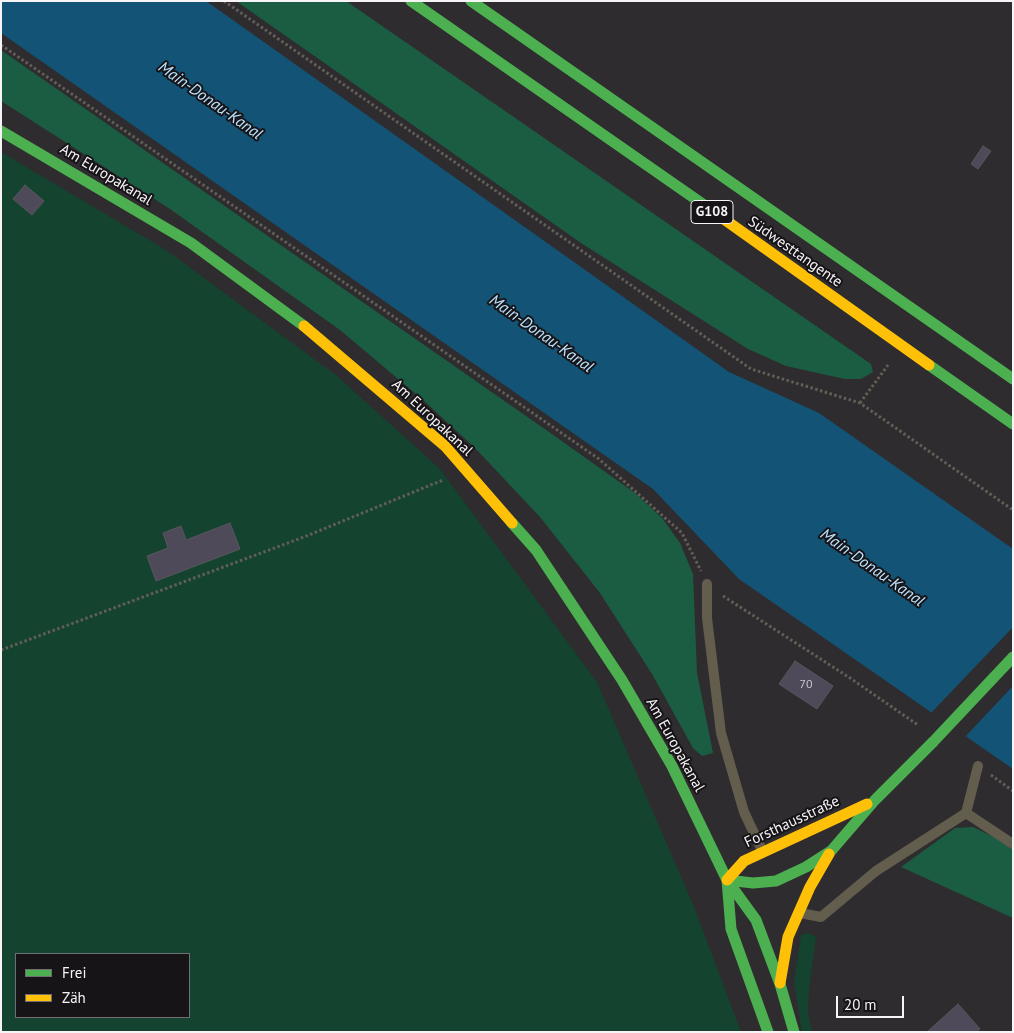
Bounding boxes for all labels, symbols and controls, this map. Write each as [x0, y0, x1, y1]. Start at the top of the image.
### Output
water label: Main-Donau-Kanal [154, 58, 266, 144]
street label: Am Europakanal [57, 140, 155, 210]
road number: G108 [691, 200, 733, 223]
street label: Südwesttangente [744, 213, 846, 291]
water label: Main-Donau-Kanal [485, 291, 597, 377]
street label: Am Europakanal [388, 376, 476, 460]
water label: Main-Donau-Kanal [816, 525, 928, 611]
house number: 70 [799, 678, 813, 692]
street label: Am Europakanal [642, 695, 708, 795]
street label: Forsthausstraße [742, 792, 842, 852]
legend [15, 953, 190, 1018]
text: Frei [62, 963, 87, 982]
scale bar [839, 986, 906, 1018]
text: Zäh [62, 988, 86, 1007]
text: 20 m [844, 995, 877, 1014]

